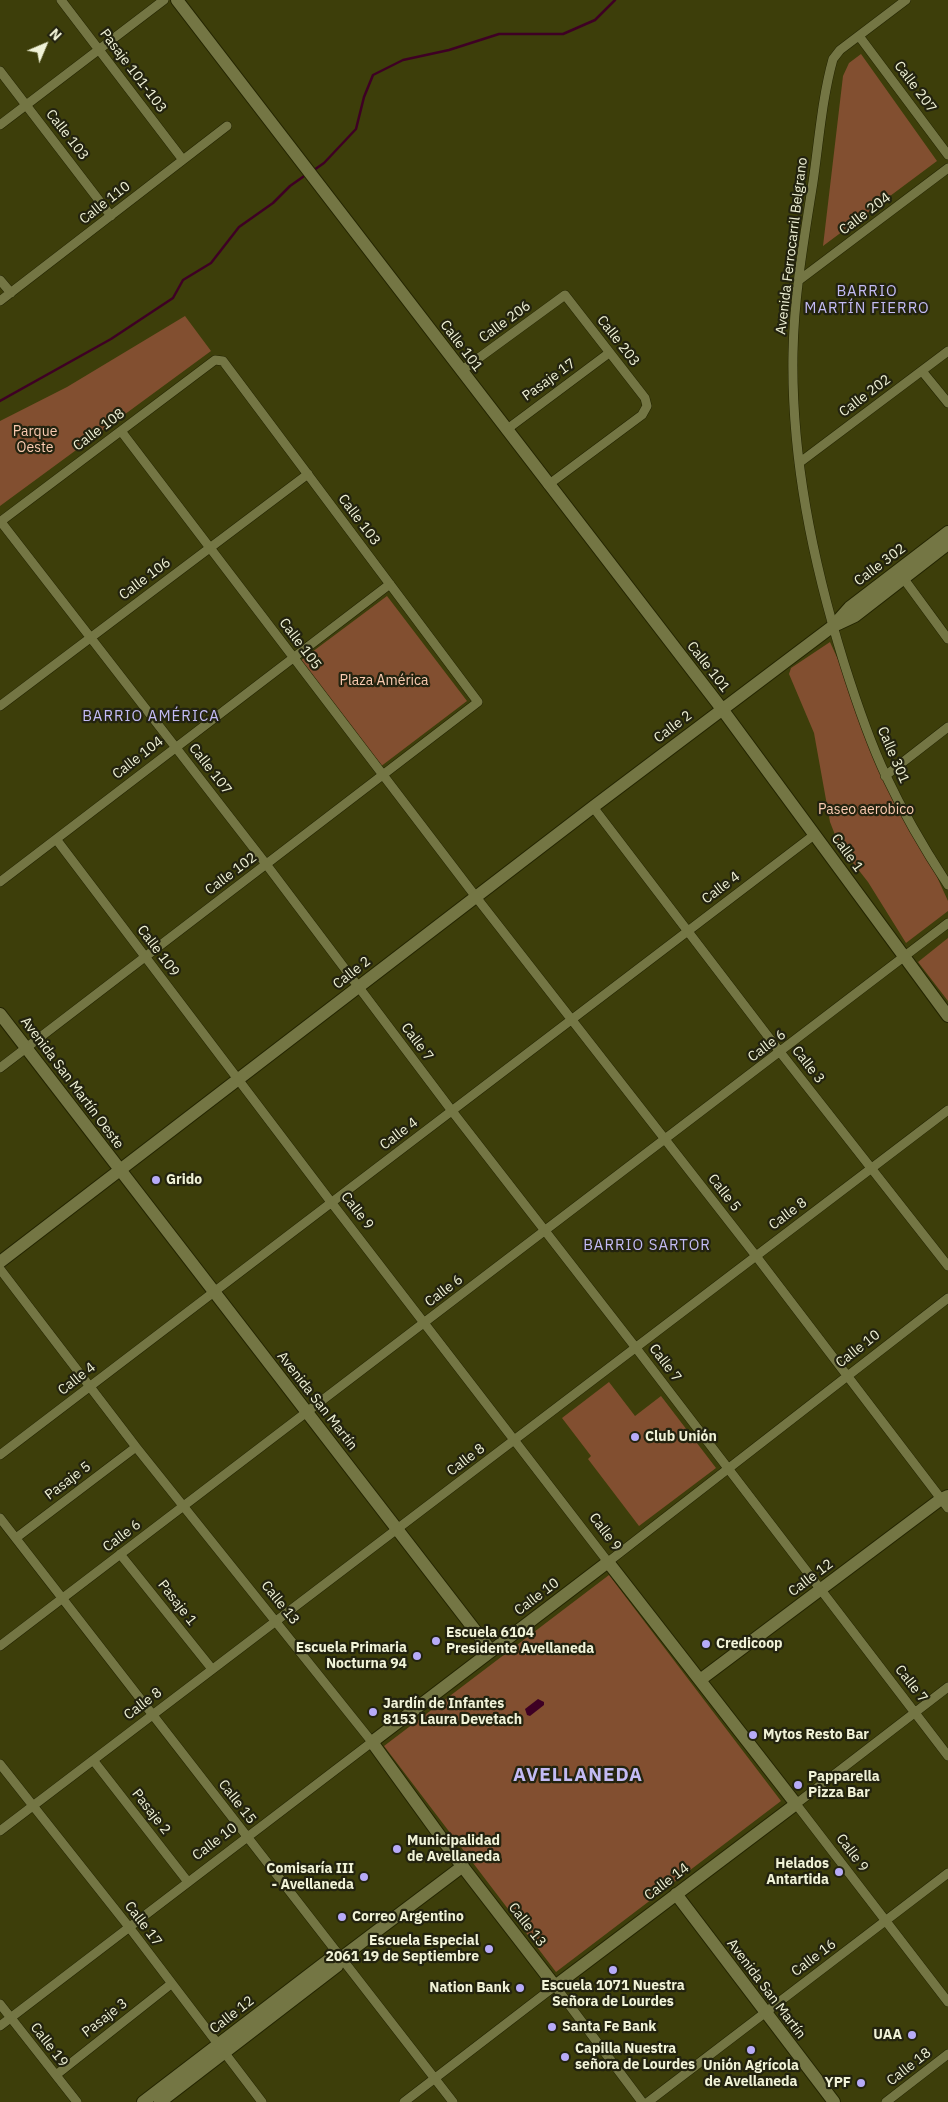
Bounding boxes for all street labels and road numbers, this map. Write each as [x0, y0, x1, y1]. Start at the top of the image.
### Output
street label: Pasaje 101-103 [96, 26, 170, 116]
street label: Calle 207 [890, 58, 940, 116]
street label: Calle 103 [42, 106, 92, 164]
street label: Avenida Ferrocarril Belgrano [773, 156, 811, 336]
street label: Calle 110 [76, 178, 134, 228]
street label: Calle 204 [836, 189, 894, 239]
street label: Calle 206 [476, 298, 534, 346]
street label: Calle 203 [593, 312, 643, 370]
street label: Calle 101 [436, 317, 486, 375]
street label: Pasaje 17 [519, 355, 579, 405]
street label: Calle 202 [836, 371, 894, 421]
street label: Calle 108 [70, 405, 128, 455]
street label: Calle 103 [334, 491, 384, 549]
street label: Calle 302 [851, 540, 909, 590]
street label: Calle 106 [116, 554, 174, 604]
street label: Calle 105 [275, 615, 325, 673]
street label: Calle 101 [683, 638, 733, 696]
street label: Calle 2 [651, 707, 695, 747]
street label: Calle 301 [874, 724, 912, 786]
street label: Calle 104 [109, 733, 167, 783]
street label: Calle 107 [185, 740, 235, 798]
street label: Calle 1 [828, 831, 866, 875]
street label: Calle 102 [202, 849, 260, 899]
street label: Calle 4 [699, 868, 743, 908]
street label: Calle 109 [133, 922, 183, 980]
street label: Calle 2 [330, 953, 374, 993]
street label: Avenida San Martín Oeste [17, 1014, 127, 1152]
street label: Calle 7 [397, 1020, 437, 1064]
street label: Calle 6 [745, 1026, 789, 1066]
street label: Calle 3 [788, 1043, 828, 1087]
street label: Calle 4 [377, 1114, 421, 1154]
street label: Calle 5 [704, 1171, 744, 1215]
street label: Calle 9 [337, 1189, 377, 1233]
street label: Calle 8 [766, 1194, 810, 1234]
street label: Calle 6 [422, 1271, 466, 1311]
street label: Calle 10 [833, 1327, 883, 1371]
street label: Calle 7 [645, 1341, 685, 1385]
street label: Avenida San Martín [273, 1348, 361, 1454]
street label: Calle 4 [55, 1359, 99, 1399]
street label: Calle 8 [444, 1440, 488, 1480]
street label: Pasaje 5 [42, 1458, 94, 1504]
street label: Calle 9 [585, 1510, 625, 1554]
street label: Calle 6 [100, 1516, 144, 1556]
street label: Calle 12 [785, 1556, 837, 1600]
street label: Calle 10 [511, 1575, 563, 1619]
street label: Pasaje 1 [154, 1577, 200, 1629]
street label: Calle 13 [257, 1578, 303, 1628]
street label: Calle 7 [891, 1662, 931, 1706]
street label: Calle 8 [121, 1684, 165, 1724]
street label: Calle 15 [215, 1777, 259, 1827]
street label: Pasaje 2 [128, 1786, 174, 1838]
street label: Calle 10 [189, 1820, 241, 1864]
street label: Calle 9 [832, 1831, 872, 1875]
street label: Calle 14 [641, 1860, 693, 1904]
street label: Calle 17 [121, 1898, 165, 1950]
street label: Calle 13 [505, 1900, 549, 1950]
street label: Avenida San Martín [723, 1936, 809, 2042]
street label: Calle 16 [788, 1936, 840, 1980]
street label: Calle 12 [207, 1993, 257, 2037]
street label: Pasaje 3 [79, 1995, 131, 2041]
street label: Calle 19 [27, 2020, 71, 2070]
street label: Calle 18 [884, 2045, 934, 2089]

